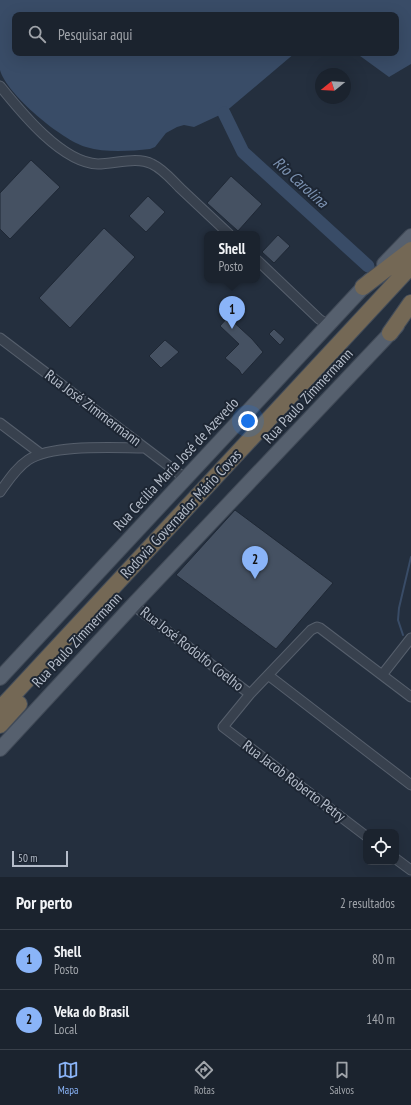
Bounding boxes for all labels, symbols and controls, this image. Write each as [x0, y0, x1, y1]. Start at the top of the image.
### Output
search box [12, 12, 399, 56]
icon: search [26, 23, 48, 45]
text: Pesquisar aqui [58, 25, 132, 44]
north arrow [315, 68, 351, 104]
water label: Rio Carolina [269, 152, 334, 213]
popup [204, 231, 260, 283]
text: Shell [218, 239, 246, 258]
text: Posto [218, 258, 243, 275]
pin: 1 [219, 296, 245, 329]
street label: Rua Paulo Zimmermann [259, 344, 357, 447]
street label: Rua José Zimmermann [41, 365, 145, 450]
street label: Rua Cecília Maria José de Azevedo [109, 393, 242, 534]
your location [238, 411, 258, 431]
street label: Rodovia Governador Mário Covas [116, 445, 245, 582]
pin: 2 [242, 546, 268, 579]
street label: Rua Paulo Zimmermann [28, 588, 126, 691]
street label: Rua José Rodolfo Coelho [137, 602, 248, 695]
street label: Rua Jacob Roberto Petry [239, 736, 350, 826]
map controls [363, 829, 399, 865]
button: locate [363, 829, 399, 865]
scale bar [12, 849, 68, 868]
text: 50 m [18, 851, 37, 865]
text: Por perto [16, 892, 72, 914]
text: 2 resultados [340, 895, 395, 912]
text: Shell [54, 942, 81, 961]
text: 1 [26, 951, 32, 968]
text: 80 m [372, 951, 395, 968]
text: Posto [54, 961, 79, 978]
text: Veka do Brasil [54, 1002, 129, 1021]
text: 2 [26, 1011, 32, 1028]
text: 140 m [366, 1011, 395, 1028]
text: Local [54, 1021, 77, 1038]
tab: Mapa [57, 1059, 79, 1097]
tab: Rotas [193, 1059, 215, 1097]
tab: Salvos [329, 1059, 354, 1097]

